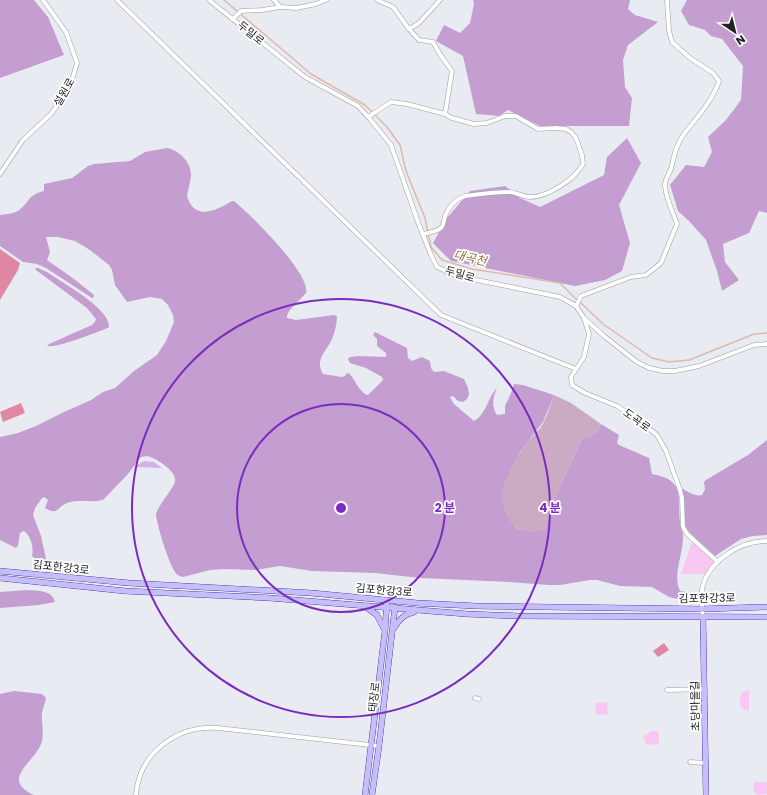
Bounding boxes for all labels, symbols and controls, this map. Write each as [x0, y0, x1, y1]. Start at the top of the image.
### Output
north arrow [715, 12, 755, 52]
street label: 두밀로 [234, 17, 268, 49]
text: N [733, 31, 749, 49]
street label: 설원로 [49, 75, 79, 109]
water label: 대곡천 [452, 246, 490, 270]
street label: 두밀로 [443, 262, 477, 286]
street label: 도곡로 [620, 405, 654, 435]
text: 2 분 [435, 499, 455, 516]
text: 4 분 [539, 499, 561, 516]
centre of rings [334, 501, 348, 515]
street label: 김포한강3로 [32, 556, 90, 578]
street label: 김포한강3로 [355, 580, 413, 600]
street label: 김포한강3로 [678, 590, 736, 606]
street label: 태장로 [364, 681, 384, 713]
street label: 초당마을길 [687, 681, 703, 731]

